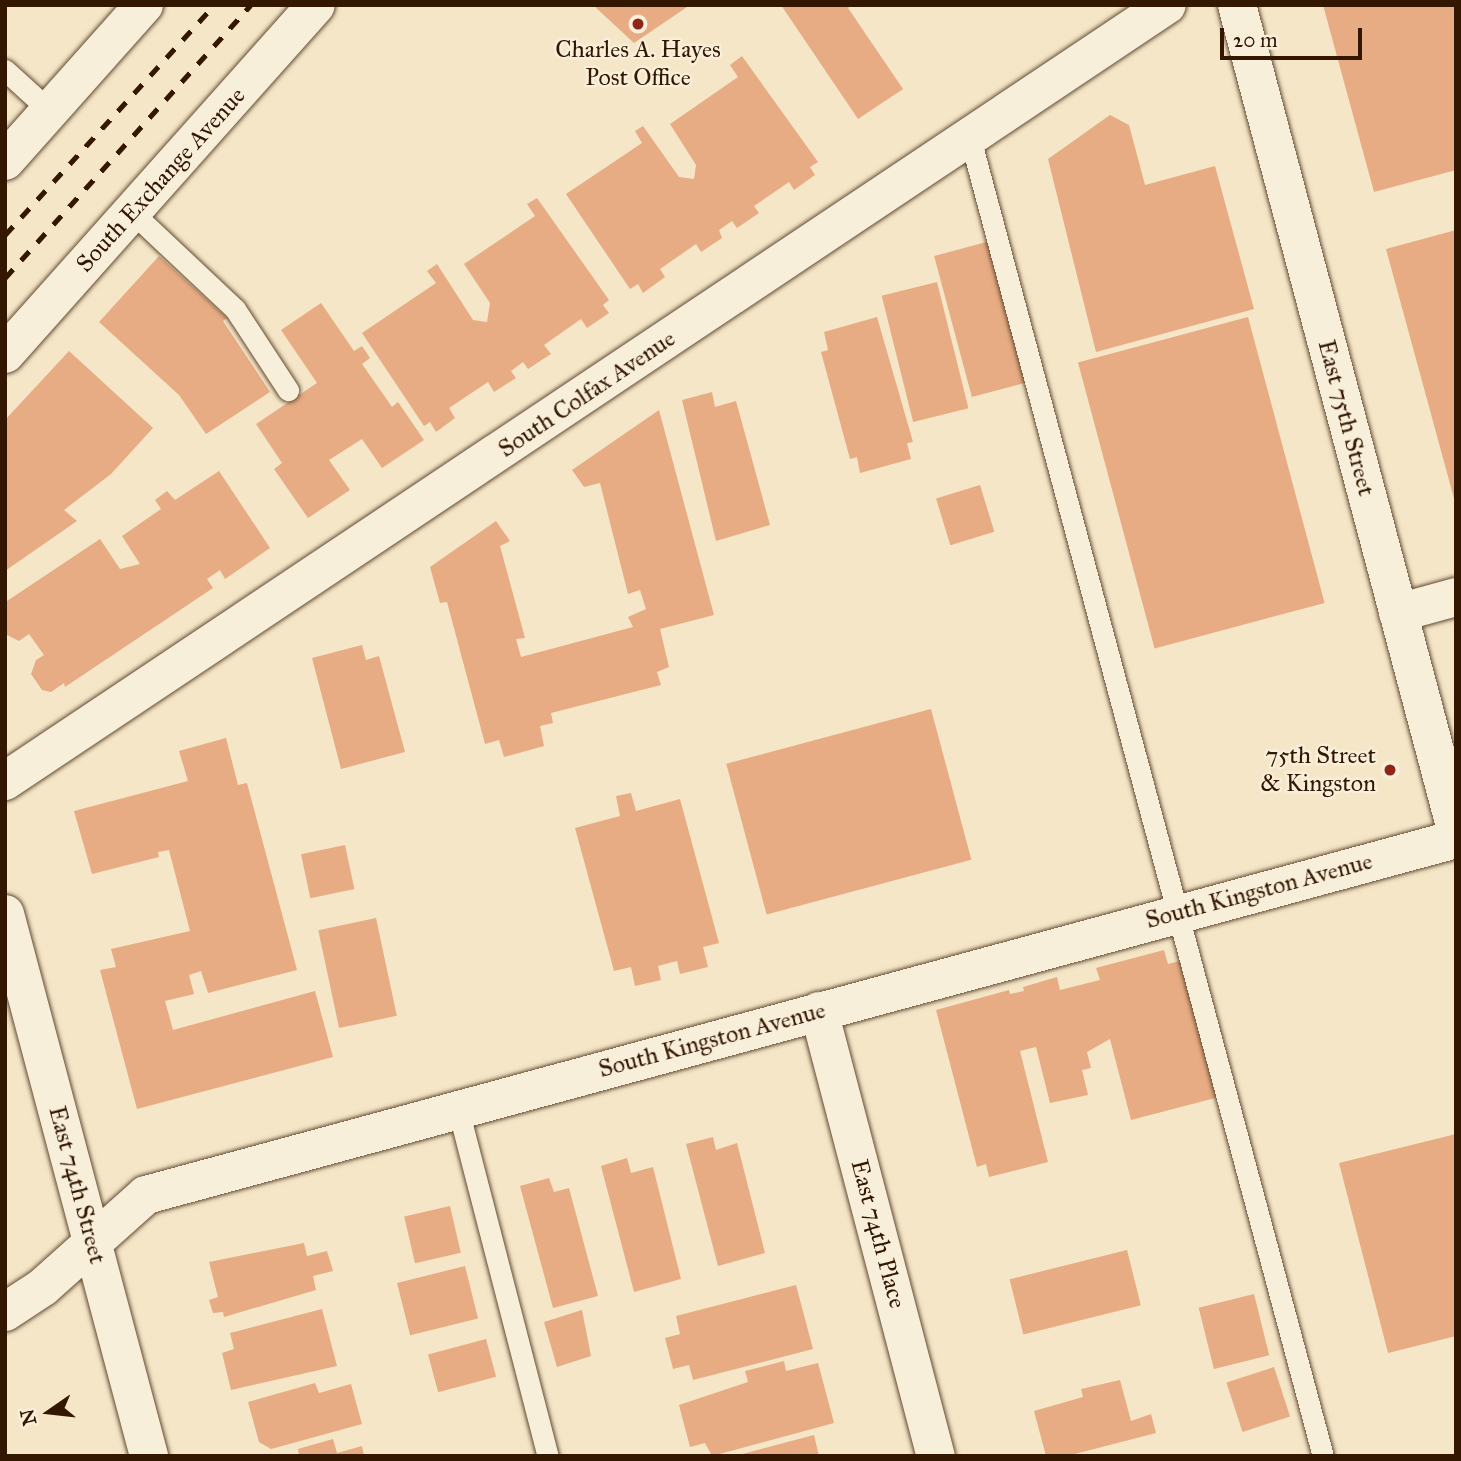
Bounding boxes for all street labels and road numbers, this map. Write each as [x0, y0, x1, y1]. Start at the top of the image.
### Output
street label: South Exchange Avenue [70, 82, 252, 278]
street label: South Colfax Avenue [493, 324, 681, 464]
street label: East 75th Street [1311, 337, 1381, 499]
street label: South Kingston Avenue [1143, 847, 1375, 935]
street label: South Kingston Avenue [596, 996, 828, 1084]
street label: East 74th Street [42, 1103, 112, 1267]
street label: East 74th Place [844, 1156, 912, 1312]

